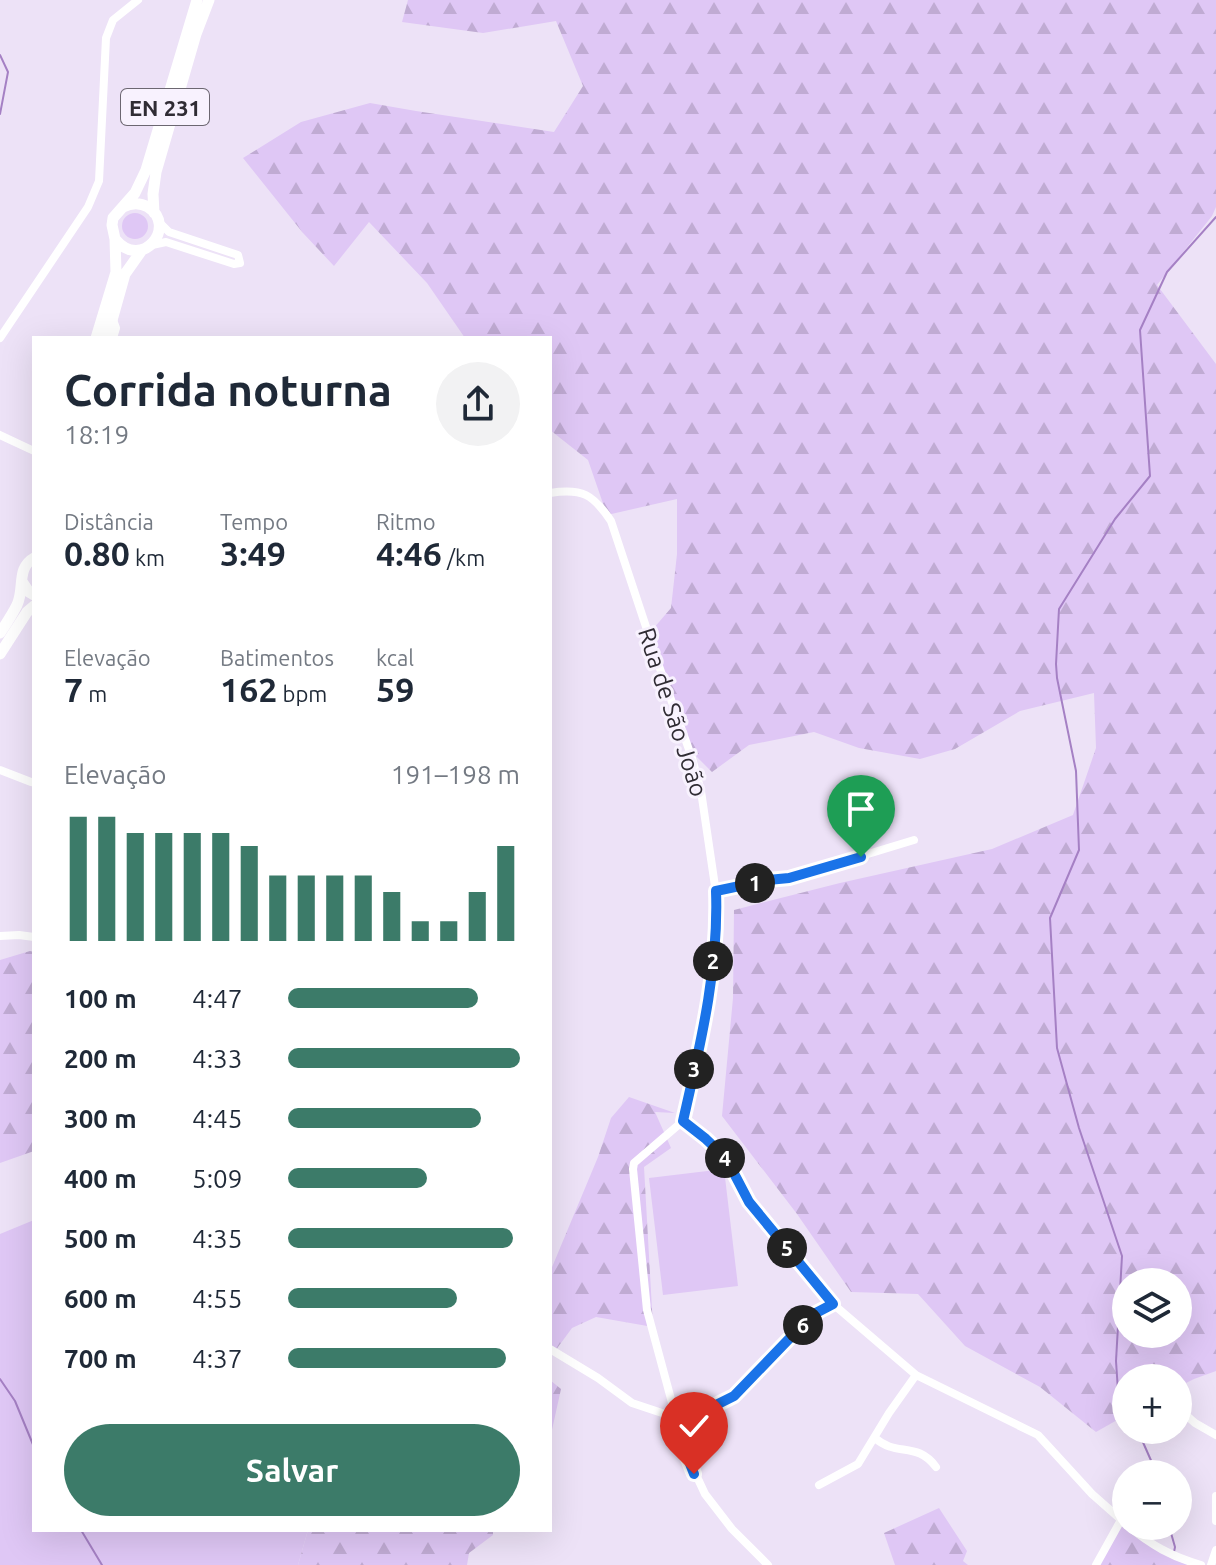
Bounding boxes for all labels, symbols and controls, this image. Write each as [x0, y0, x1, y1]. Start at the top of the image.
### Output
road number: EN 231 [121, 89, 209, 125]
button: share [436, 362, 520, 446]
text: Corrida noturna [64, 365, 392, 414]
text: 18:19 [64, 420, 129, 449]
text: Distância [64, 509, 154, 534]
text: Tempo [220, 509, 288, 534]
text: Ritmo [376, 509, 436, 534]
text: 0.80 [64, 534, 130, 572]
text: 3:49 [220, 534, 286, 572]
text: 4:46 [376, 534, 442, 572]
text: km [130, 545, 165, 570]
text: /km [442, 545, 485, 570]
street label: Rua de São João [633, 624, 713, 800]
text: Elevação [64, 645, 151, 670]
text: Batimentos [220, 645, 334, 670]
text: kcal [376, 645, 414, 670]
text: 7 [64, 670, 83, 708]
text: 162 [220, 670, 278, 708]
text: 59 [376, 670, 414, 708]
text: m [83, 681, 107, 706]
text: bpm [278, 681, 327, 706]
text: Elevação [64, 760, 166, 789]
text: 191–198 m [391, 760, 520, 789]
pin [827, 775, 895, 857]
icon: arrive [839, 787, 883, 831]
pin: 1 [735, 863, 775, 903]
text: 1 [749, 870, 761, 895]
pin: 2 [693, 941, 733, 981]
text: 2 [707, 948, 719, 973]
text: 100 m [64, 984, 137, 1013]
text: 4:47 [192, 984, 242, 1013]
text: 200 m [64, 1044, 137, 1073]
text: 4:33 [192, 1044, 242, 1073]
pin: 3 [674, 1049, 714, 1089]
text: 3 [688, 1056, 700, 1081]
text: 300 m [64, 1104, 137, 1133]
text: 4:45 [192, 1104, 242, 1133]
pin: 4 [705, 1138, 745, 1178]
text: 4 [719, 1145, 731, 1170]
text: 400 m [64, 1164, 137, 1193]
text: 5:09 [192, 1164, 242, 1193]
text: 500 m [64, 1224, 137, 1253]
text: 4:35 [192, 1224, 242, 1253]
pin: 5 [767, 1228, 807, 1268]
text: 5 [781, 1235, 793, 1260]
map controls [1112, 1268, 1192, 1540]
button: layers [1112, 1268, 1192, 1348]
text: 600 m [64, 1284, 137, 1313]
text: 4:55 [192, 1284, 242, 1313]
pin: 6 [783, 1305, 823, 1345]
text: 6 [797, 1312, 809, 1337]
text: 700 m [64, 1344, 137, 1373]
text: 4:37 [192, 1344, 242, 1373]
button: + [1112, 1364, 1192, 1444]
pin [660, 1392, 728, 1474]
icon: check [672, 1404, 716, 1448]
button: Salvar [64, 1424, 520, 1516]
button: − [1112, 1460, 1192, 1540]

